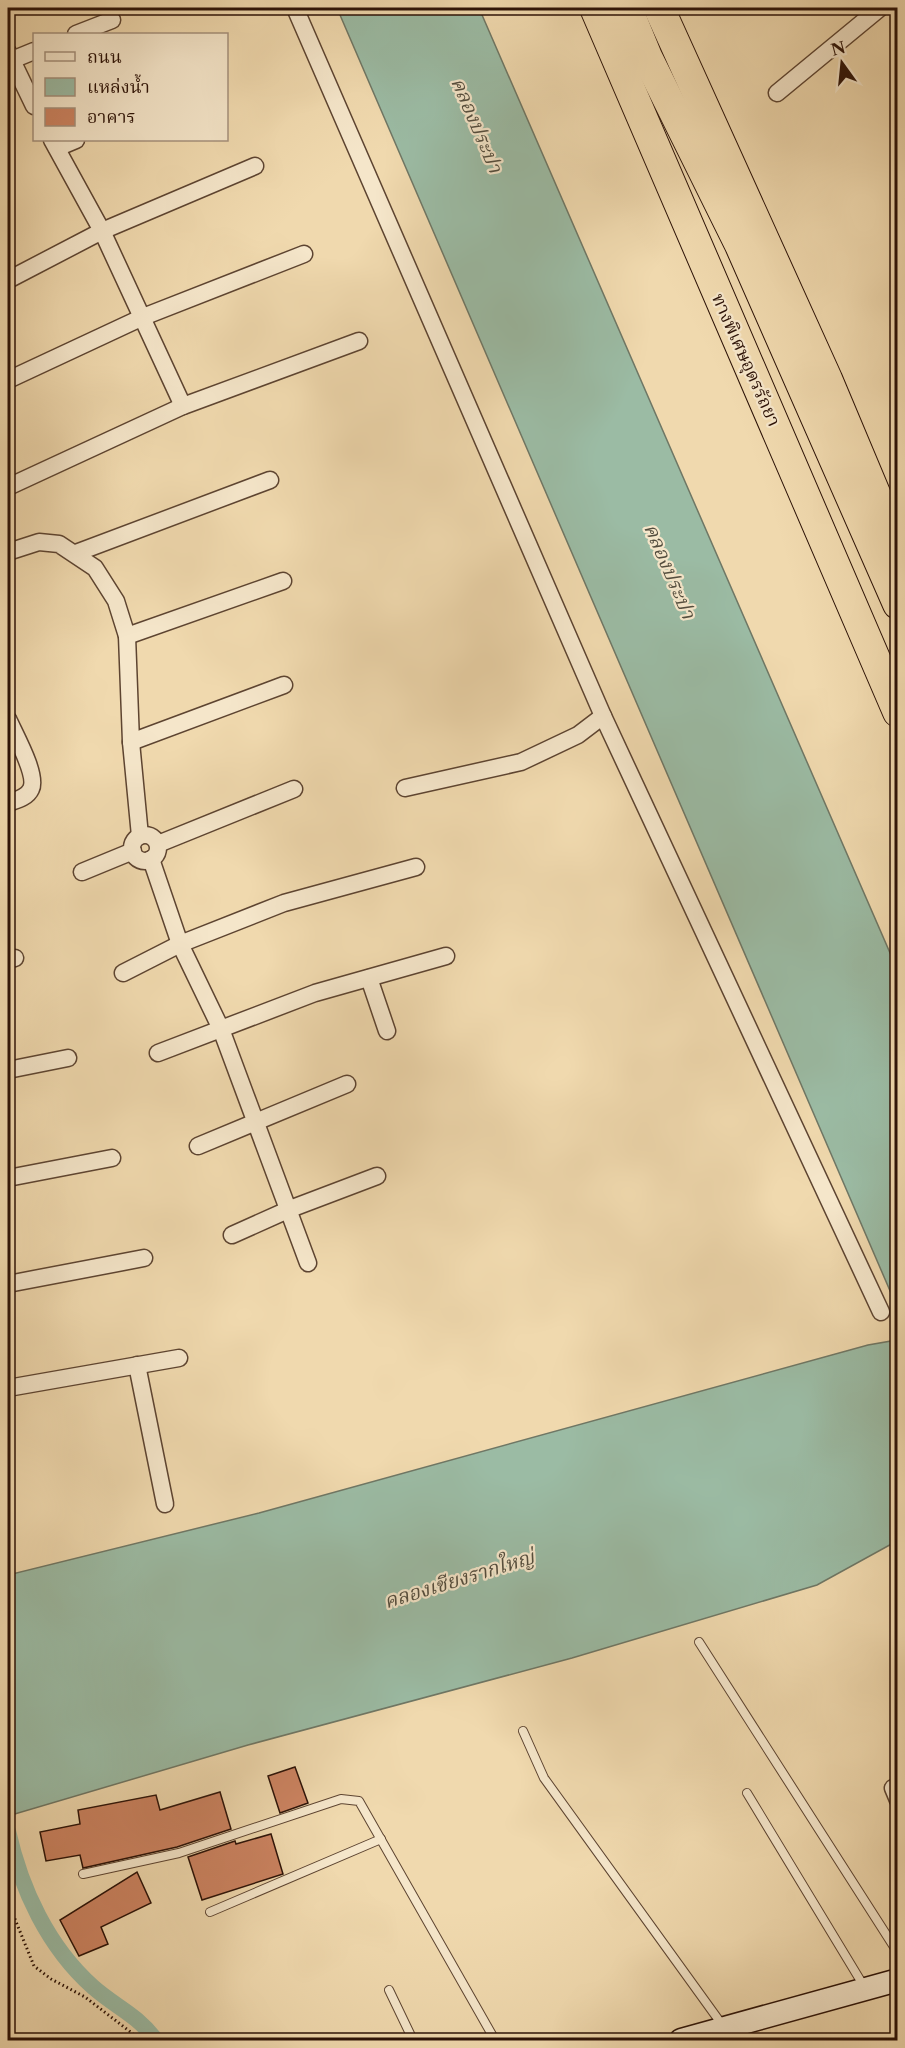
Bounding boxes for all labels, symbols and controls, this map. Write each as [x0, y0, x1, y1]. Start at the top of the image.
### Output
legend [33, 33, 228, 141]
north arrow [812, 33, 872, 93]
text: N [829, 37, 848, 60]
text: ถนน [87, 46, 122, 68]
text: แหล่งน้ำ [87, 73, 150, 98]
water label: คลองประปา [446, 74, 508, 177]
text: อาคาร [87, 106, 136, 128]
street label: ทางพิเศษอุดรรัถยา [706, 290, 785, 430]
water label: คลองประปา [639, 520, 701, 623]
water label: คลองเชียงรากใหญ่ [380, 1542, 540, 1613]

